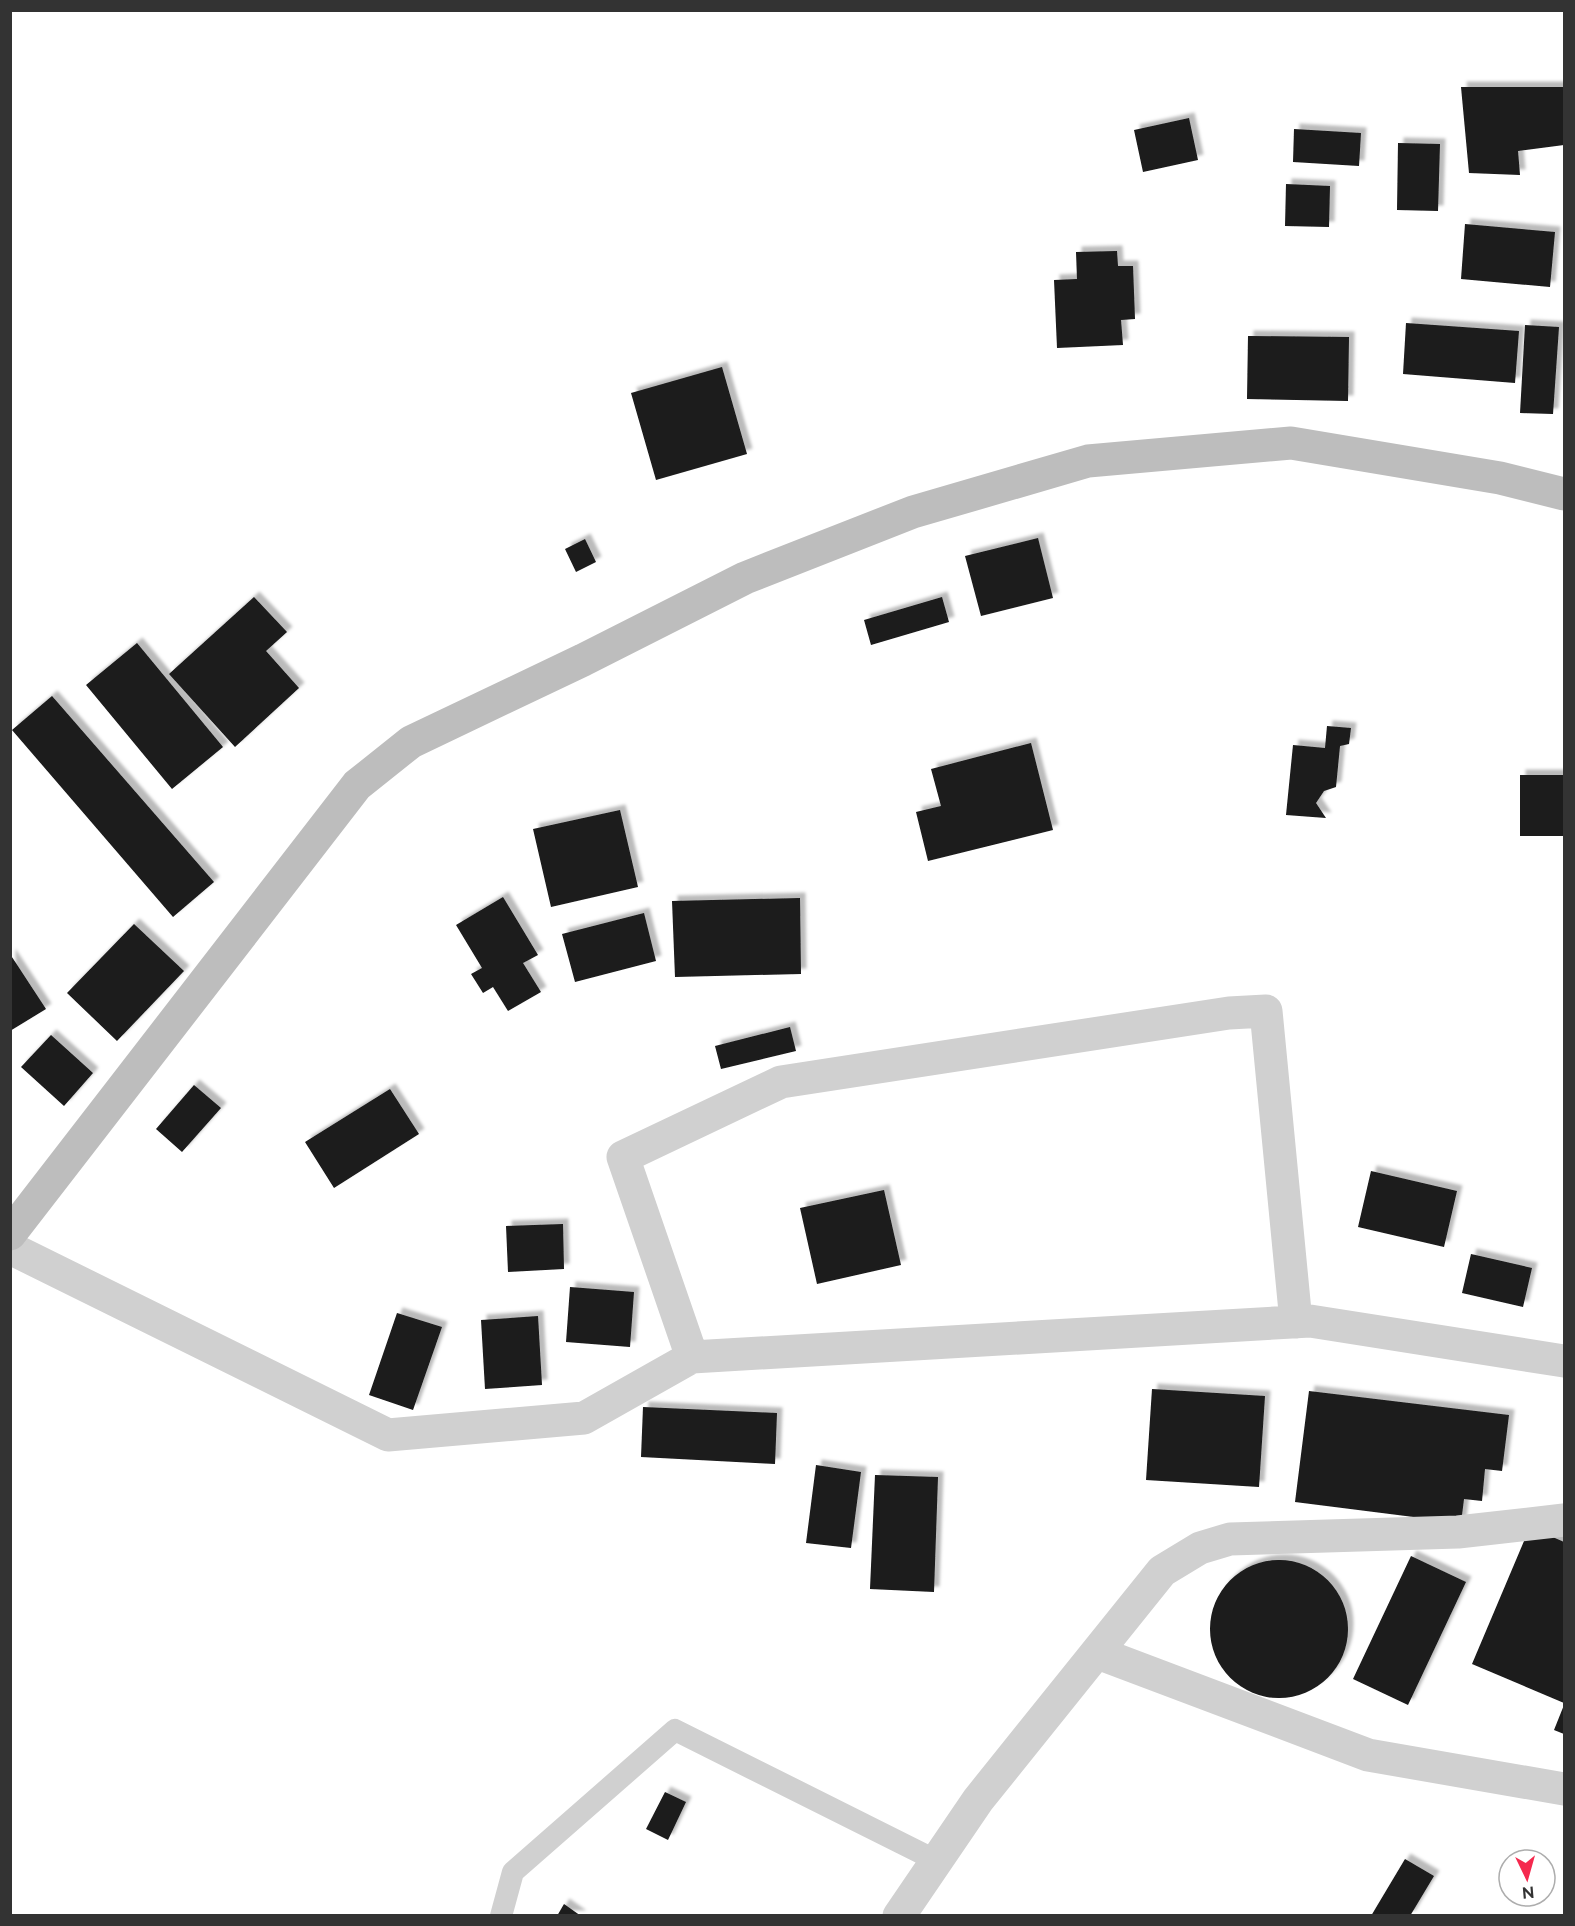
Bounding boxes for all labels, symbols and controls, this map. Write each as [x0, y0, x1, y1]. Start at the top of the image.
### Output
north arrow [1497, 1848, 1557, 1908]
text: N [1521, 1882, 1535, 1902]

